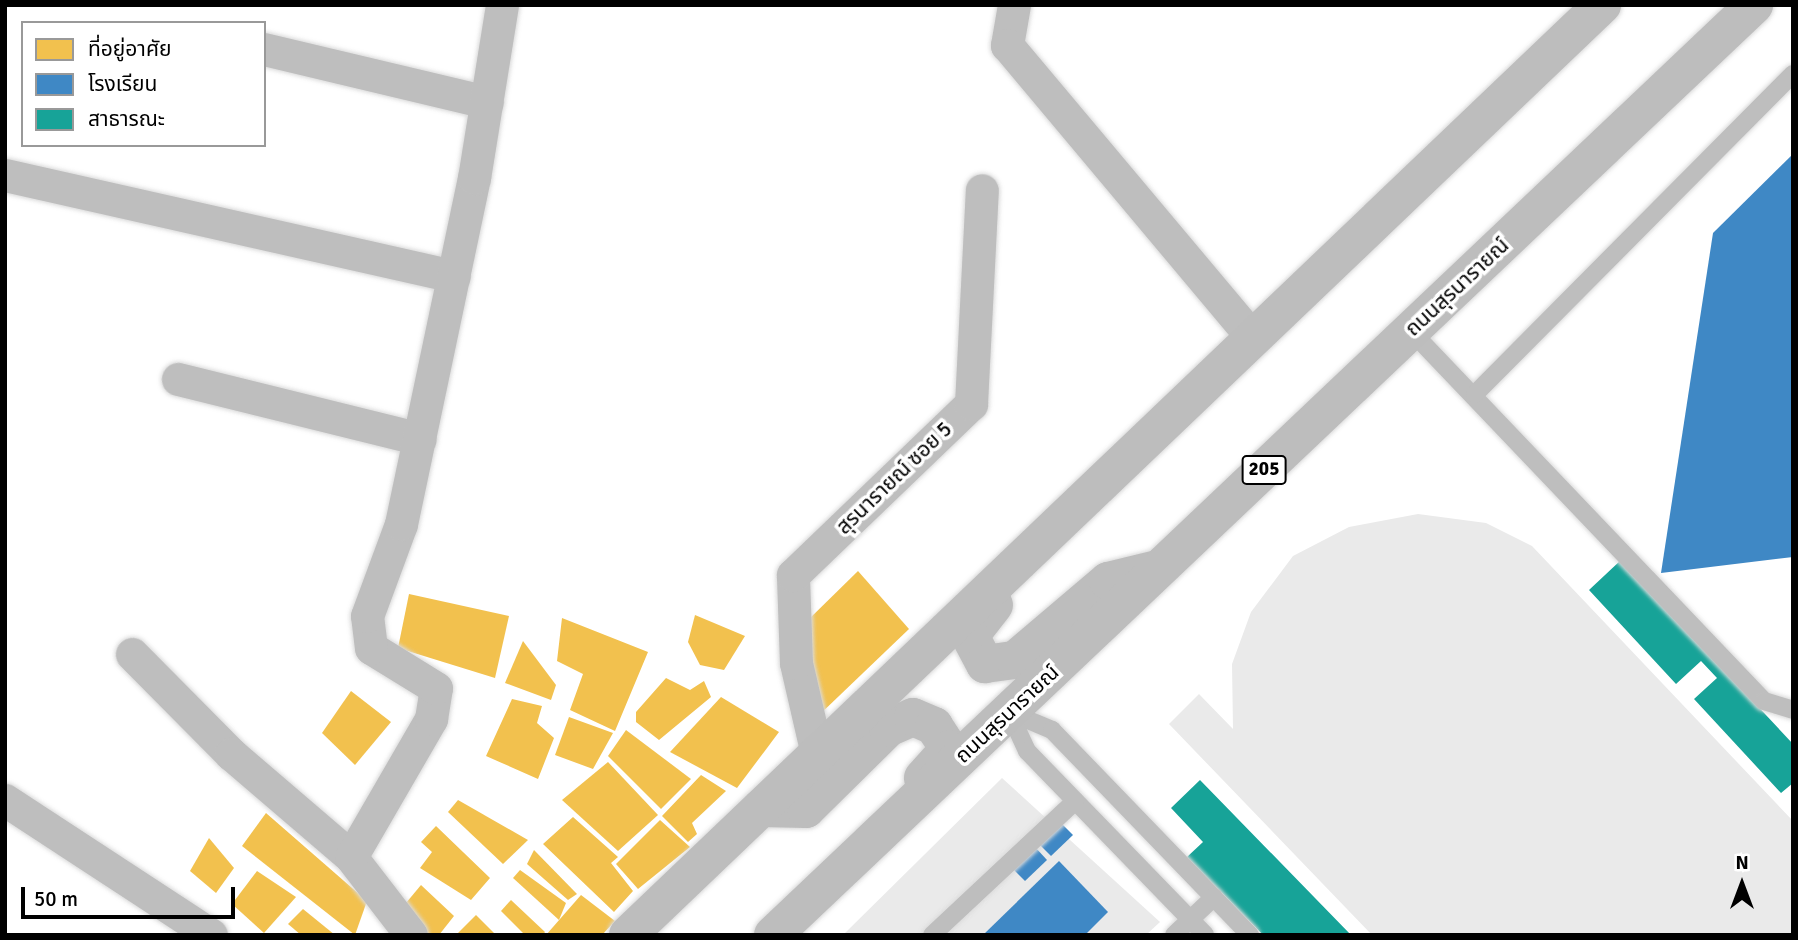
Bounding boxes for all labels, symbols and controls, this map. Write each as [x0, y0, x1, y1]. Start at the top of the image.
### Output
legend [21, 21, 266, 147]
text: ที่อยู่อาศัย [88, 36, 172, 62]
text: โรงเรียน [88, 71, 157, 97]
text: สาธารณะ [88, 106, 165, 132]
street label: ถนนสุรนารายณ์ [1400, 233, 1514, 341]
street label: สุรนารายณ์ ซอย 5 [831, 417, 957, 539]
road number: 205 [1241, 454, 1287, 485]
street label: ถนนสุรนารายณ์ [950, 660, 1064, 768]
north arrow [1707, 849, 1777, 919]
text: N [1735, 851, 1749, 875]
scale bar [24, 874, 238, 918]
text: 50 m [34, 886, 78, 912]

